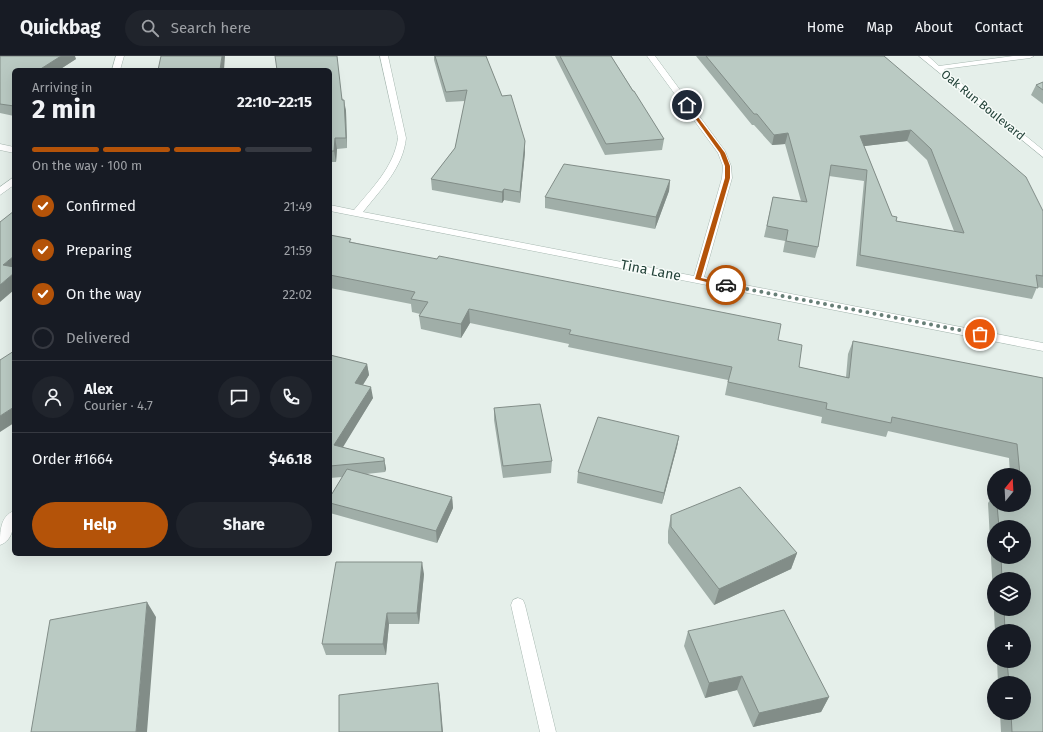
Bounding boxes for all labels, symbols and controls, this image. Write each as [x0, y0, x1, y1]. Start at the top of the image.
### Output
search box [125, 10, 405, 46]
text: Quickbag [20, 16, 101, 39]
icon: search [139, 17, 161, 39]
text: Search here [171, 19, 251, 37]
text: Home [807, 19, 844, 36]
text: Map [866, 19, 893, 36]
text: About [915, 19, 953, 36]
text: Contact [975, 19, 1023, 36]
street label: Oak Run Boulevard [938, 67, 1028, 143]
text: Arriving in [32, 80, 92, 95]
pin [670, 88, 704, 122]
text: 22:10–22:15 [237, 93, 312, 111]
text: 2 min [32, 94, 96, 125]
icon: home [676, 94, 698, 116]
text: On the way · 100 m [32, 158, 142, 173]
icon: check [32, 195, 54, 217]
text: Confirmed [66, 197, 136, 215]
text: 21:49 [284, 199, 312, 214]
icon: check [32, 239, 54, 261]
text: Preparing [66, 241, 131, 259]
text: 21:59 [284, 243, 312, 258]
street label: Tina Lane [619, 256, 682, 285]
courier [706, 265, 746, 305]
icon: car [715, 274, 737, 296]
icon: check [32, 283, 54, 305]
text: On the way [66, 285, 141, 303]
text: 22:02 [282, 287, 312, 302]
pin [963, 317, 997, 351]
icon: bag [969, 323, 991, 345]
text: Delivered [66, 329, 130, 347]
button: person [32, 376, 74, 418]
button: chat [218, 376, 260, 418]
button: phone [270, 376, 312, 418]
text: Alex [84, 380, 113, 398]
text: Courier · 4.7 [84, 398, 153, 413]
text: Order #1664 [32, 450, 113, 468]
text: $46.18 [269, 450, 312, 468]
north arrow [987, 468, 1031, 512]
map controls [987, 468, 1031, 720]
button: Help [32, 502, 168, 548]
button: Share [176, 502, 312, 548]
button: locate [987, 520, 1031, 564]
button: layers [987, 572, 1031, 616]
button: + [987, 624, 1031, 668]
button: − [987, 676, 1031, 720]

